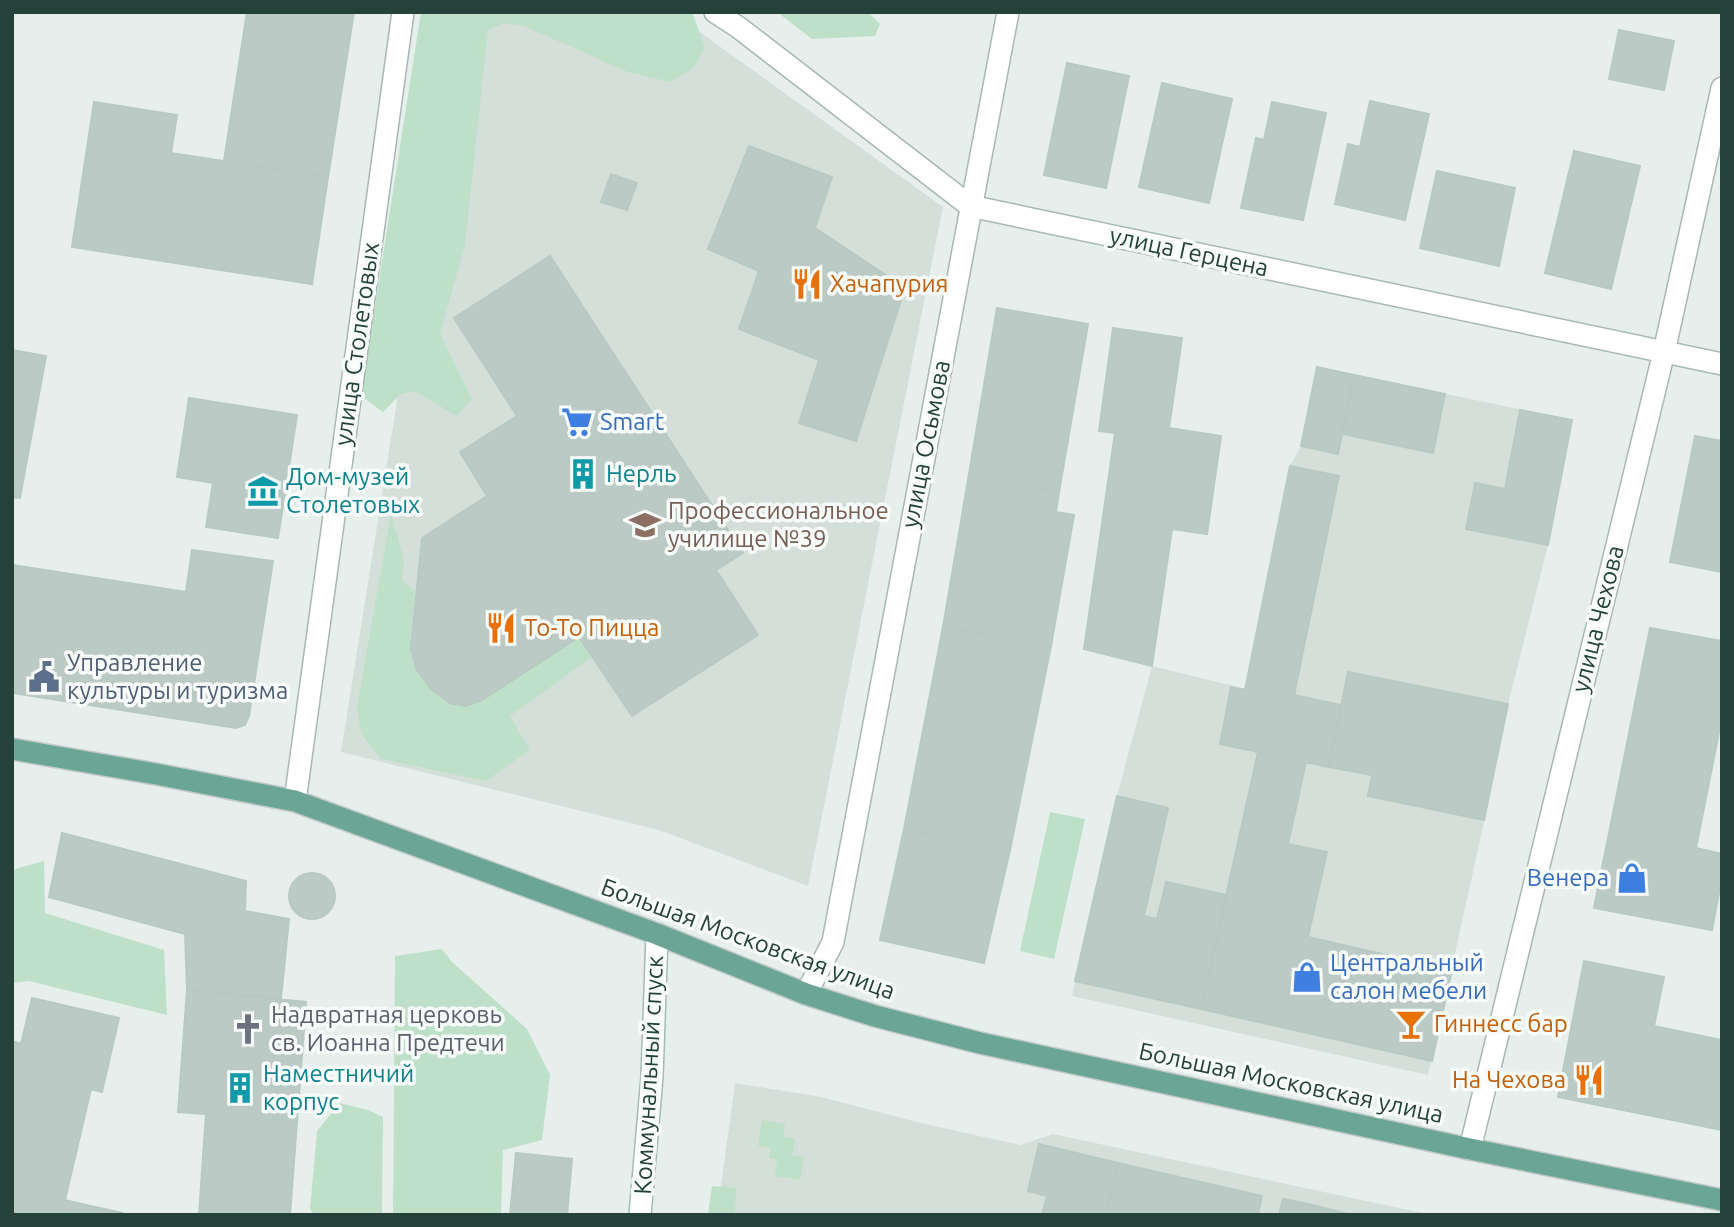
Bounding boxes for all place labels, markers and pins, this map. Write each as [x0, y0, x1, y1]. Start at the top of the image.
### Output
restaurant icon: Хачапурия [790, 267, 824, 301]
place label: Хачапурия [830, 270, 949, 297]
supermarket icon: Smart [560, 405, 594, 439]
place label: Smart [600, 408, 665, 435]
building icon: Нерль [566, 457, 600, 491]
place label: Нерль [606, 460, 677, 487]
place label: Дом-музей Столетовых [286, 463, 420, 518]
museum icon: Дом-музей Столетовых [246, 474, 280, 508]
place label: Профессиональное училище №39 [668, 497, 889, 552]
school or university icon: Профессиональное училище №39 [628, 508, 662, 542]
restaurant icon: То-То Пицца [484, 611, 518, 645]
place label: То-То Пицца [524, 614, 659, 641]
place label: Управление культуры и туризма [67, 649, 288, 704]
public building icon: Управление культуры и туризма [27, 660, 61, 694]
shop icon: Венера [1615, 861, 1649, 895]
place label: Венера [1527, 864, 1609, 891]
place label: Центральный салон мебели [1330, 949, 1487, 1004]
shop icon: Центральный салон мебели [1290, 960, 1324, 994]
place label: Надвратная церковь св. Иоанна Предтечи [271, 1001, 505, 1056]
bar icon: Гиннесс бар [1394, 1007, 1428, 1041]
place label: Гиннесс бар [1434, 1010, 1568, 1037]
church icon: Надвратная церковь св. Иоанна Предтечи [231, 1012, 265, 1046]
place label: Наместничий корпус [263, 1060, 414, 1115]
restaurant icon: На Чехова [1572, 1063, 1606, 1097]
place label: На Чехова [1452, 1066, 1566, 1093]
building icon: Наместничий корпус [223, 1071, 257, 1105]

